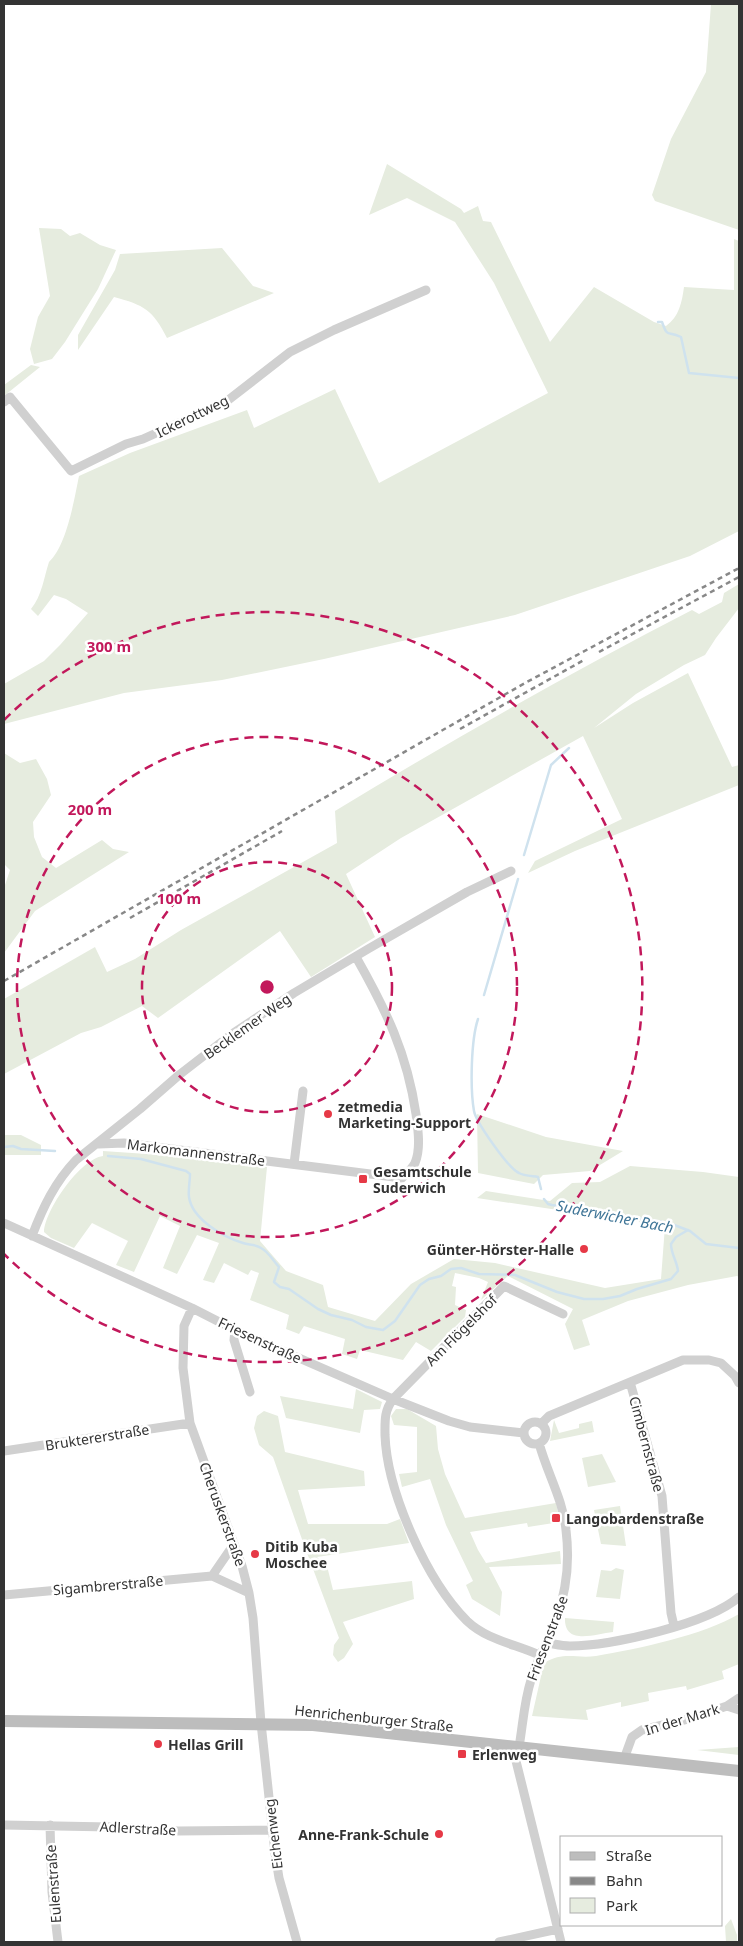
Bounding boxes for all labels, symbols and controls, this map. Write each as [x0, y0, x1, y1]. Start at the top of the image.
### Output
street label: Ickerottweg [153, 390, 231, 442]
text: 300 m [87, 636, 131, 656]
text: 200 m [68, 799, 112, 819]
text: 100 m [157, 888, 201, 908]
centre of rings [258, 978, 276, 996]
street label: Becklemer Weg [200, 989, 294, 1063]
place label: zetmedia Marketing-Support [338, 1097, 471, 1132]
marker: zetmedia Marketing-Support [322, 1108, 334, 1120]
street label: Markomannenstraße [126, 1134, 266, 1170]
place label: Gesamtschule Suderwich [373, 1162, 472, 1197]
marker: Gesamtschule Suderwich [357, 1173, 369, 1185]
water label: Suderwicher Bach [555, 1195, 675, 1237]
place label: Günter-Hörster-Halle [427, 1240, 574, 1259]
marker: Günter-Hörster-Halle [578, 1243, 590, 1255]
street label: Am Flögelshof [421, 1289, 502, 1370]
street label: Friesenstraße [215, 1312, 305, 1368]
street label: Cimbernstraße [625, 1394, 669, 1494]
street label: Bruktererstraße [44, 1419, 150, 1455]
street label: Cheruskerstraße [195, 1459, 251, 1569]
place label: Langobardenstraße [566, 1509, 704, 1528]
marker: Langobardenstraße [550, 1512, 562, 1524]
place label: Ditib Kuba Moschee [265, 1537, 338, 1572]
marker: Ditib Kuba Moschee [249, 1548, 261, 1560]
street label: Sigambrerstraße [52, 1571, 164, 1599]
street label: Friesenstraße [522, 1593, 572, 1683]
street label: In der Mark [643, 1699, 722, 1739]
street label: Henrichenburger Straße [293, 1700, 455, 1736]
place label: Hellas Grill [168, 1735, 243, 1754]
marker: Hellas Grill [152, 1738, 164, 1750]
place label: Erlenweg [472, 1745, 537, 1764]
marker: Erlenweg [456, 1748, 468, 1760]
street label: Eichenweg [259, 1798, 287, 1870]
street label: Adlerstraße [99, 1817, 177, 1839]
place label: Anne-Frank-Schule [298, 1825, 429, 1844]
marker: Anne-Frank-Schule [433, 1828, 445, 1840]
legend [560, 1836, 723, 1926]
street label: Eulenstraße [41, 1844, 65, 1924]
text: Straße [606, 1845, 652, 1865]
text: Bahn [606, 1870, 643, 1890]
text: Park [606, 1895, 638, 1915]

